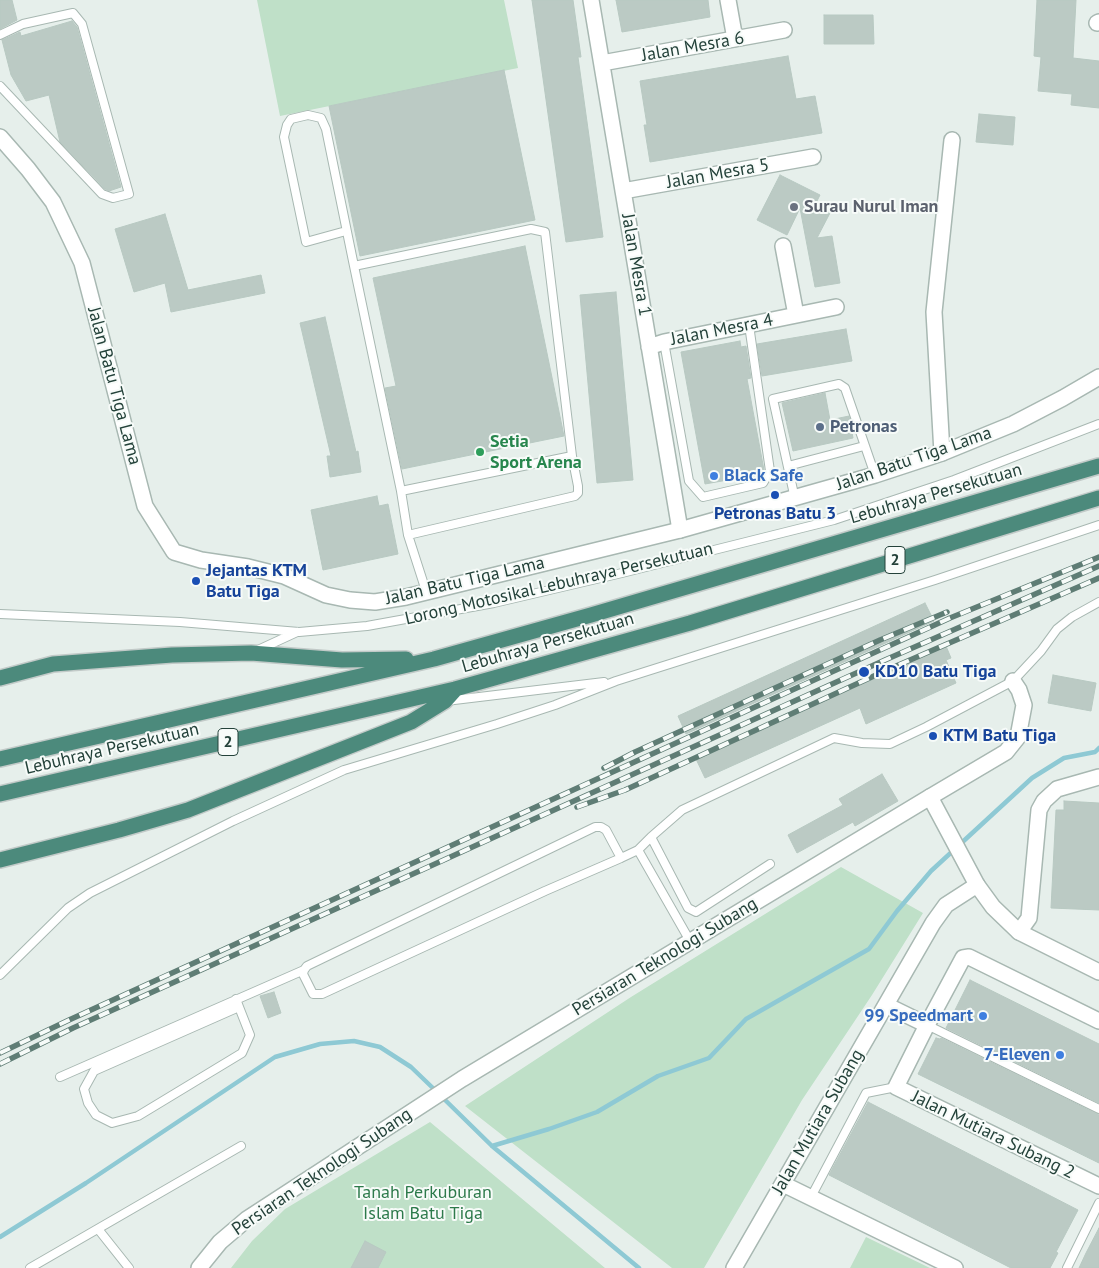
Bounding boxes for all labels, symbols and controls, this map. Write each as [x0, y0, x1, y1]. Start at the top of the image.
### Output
street label: Jalan Mesra 6 [640, 27, 746, 67]
street label: Jalan Mesra 5 [665, 154, 771, 194]
place label: Surau Nurul Iman [804, 196, 938, 218]
marker: Surau Nurul Iman [788, 201, 800, 213]
street label: Jalan Mesra 1 [616, 212, 656, 318]
street label: Jalan Batu Tiga Lama [83, 305, 145, 467]
street label: Jalan Mesra 4 [669, 310, 775, 350]
place label: Petronas [830, 416, 897, 438]
marker: Petronas [814, 421, 826, 433]
street label: Jalan Batu Tiga Lama [834, 422, 994, 496]
place label: Setia Sport Arena [490, 431, 582, 474]
marker: Setia Sport Arena [474, 446, 486, 458]
street label: Lebuhraya Persekutuan [847, 459, 1025, 529]
place label: Black Safe [724, 465, 803, 487]
marker: Black Safe [708, 470, 720, 482]
marker: Petronas Batu 3 [769, 489, 781, 501]
place label: Petronas Batu 3 [714, 503, 836, 525]
street label: Lorong Motosikal Lebuhraya Persekutuan [403, 538, 715, 630]
road number: 2 [885, 546, 905, 574]
street label: Jalan Batu Tiga Lama [383, 552, 547, 610]
place label: Jejantas KTM Batu Tiga [206, 560, 307, 602]
marker: Jejantas KTM Batu Tiga [190, 575, 202, 587]
street label: Lebuhraya Persekutuan [459, 608, 637, 678]
place label: KD10 Batu Tiga [875, 661, 996, 683]
marker: KD10 Batu Tiga [857, 665, 871, 679]
street label: Lebuhraya Persekutuan [23, 718, 201, 780]
place label: KTM Batu Tiga [943, 725, 1056, 747]
road number: 2 [218, 729, 238, 756]
marker: KTM Batu Tiga [927, 730, 939, 742]
street label: Persiaran Teknologi Subang [568, 893, 762, 1021]
place label: 99 Speedmart [864, 1005, 973, 1027]
marker: 99 Speedmart [977, 1010, 989, 1022]
place label: 7-Eleven [983, 1044, 1050, 1066]
street label: Jalan Mutiara Subang [768, 1046, 868, 1198]
marker: 7-Eleven [1054, 1049, 1066, 1061]
street label: Jalan Mutiara Subang 2 [908, 1086, 1078, 1184]
street label: Persiaran Teknologi Subang [228, 1104, 416, 1240]
park label: Tanah Perkuburan Islam Batu Tiga [354, 1182, 492, 1224]

